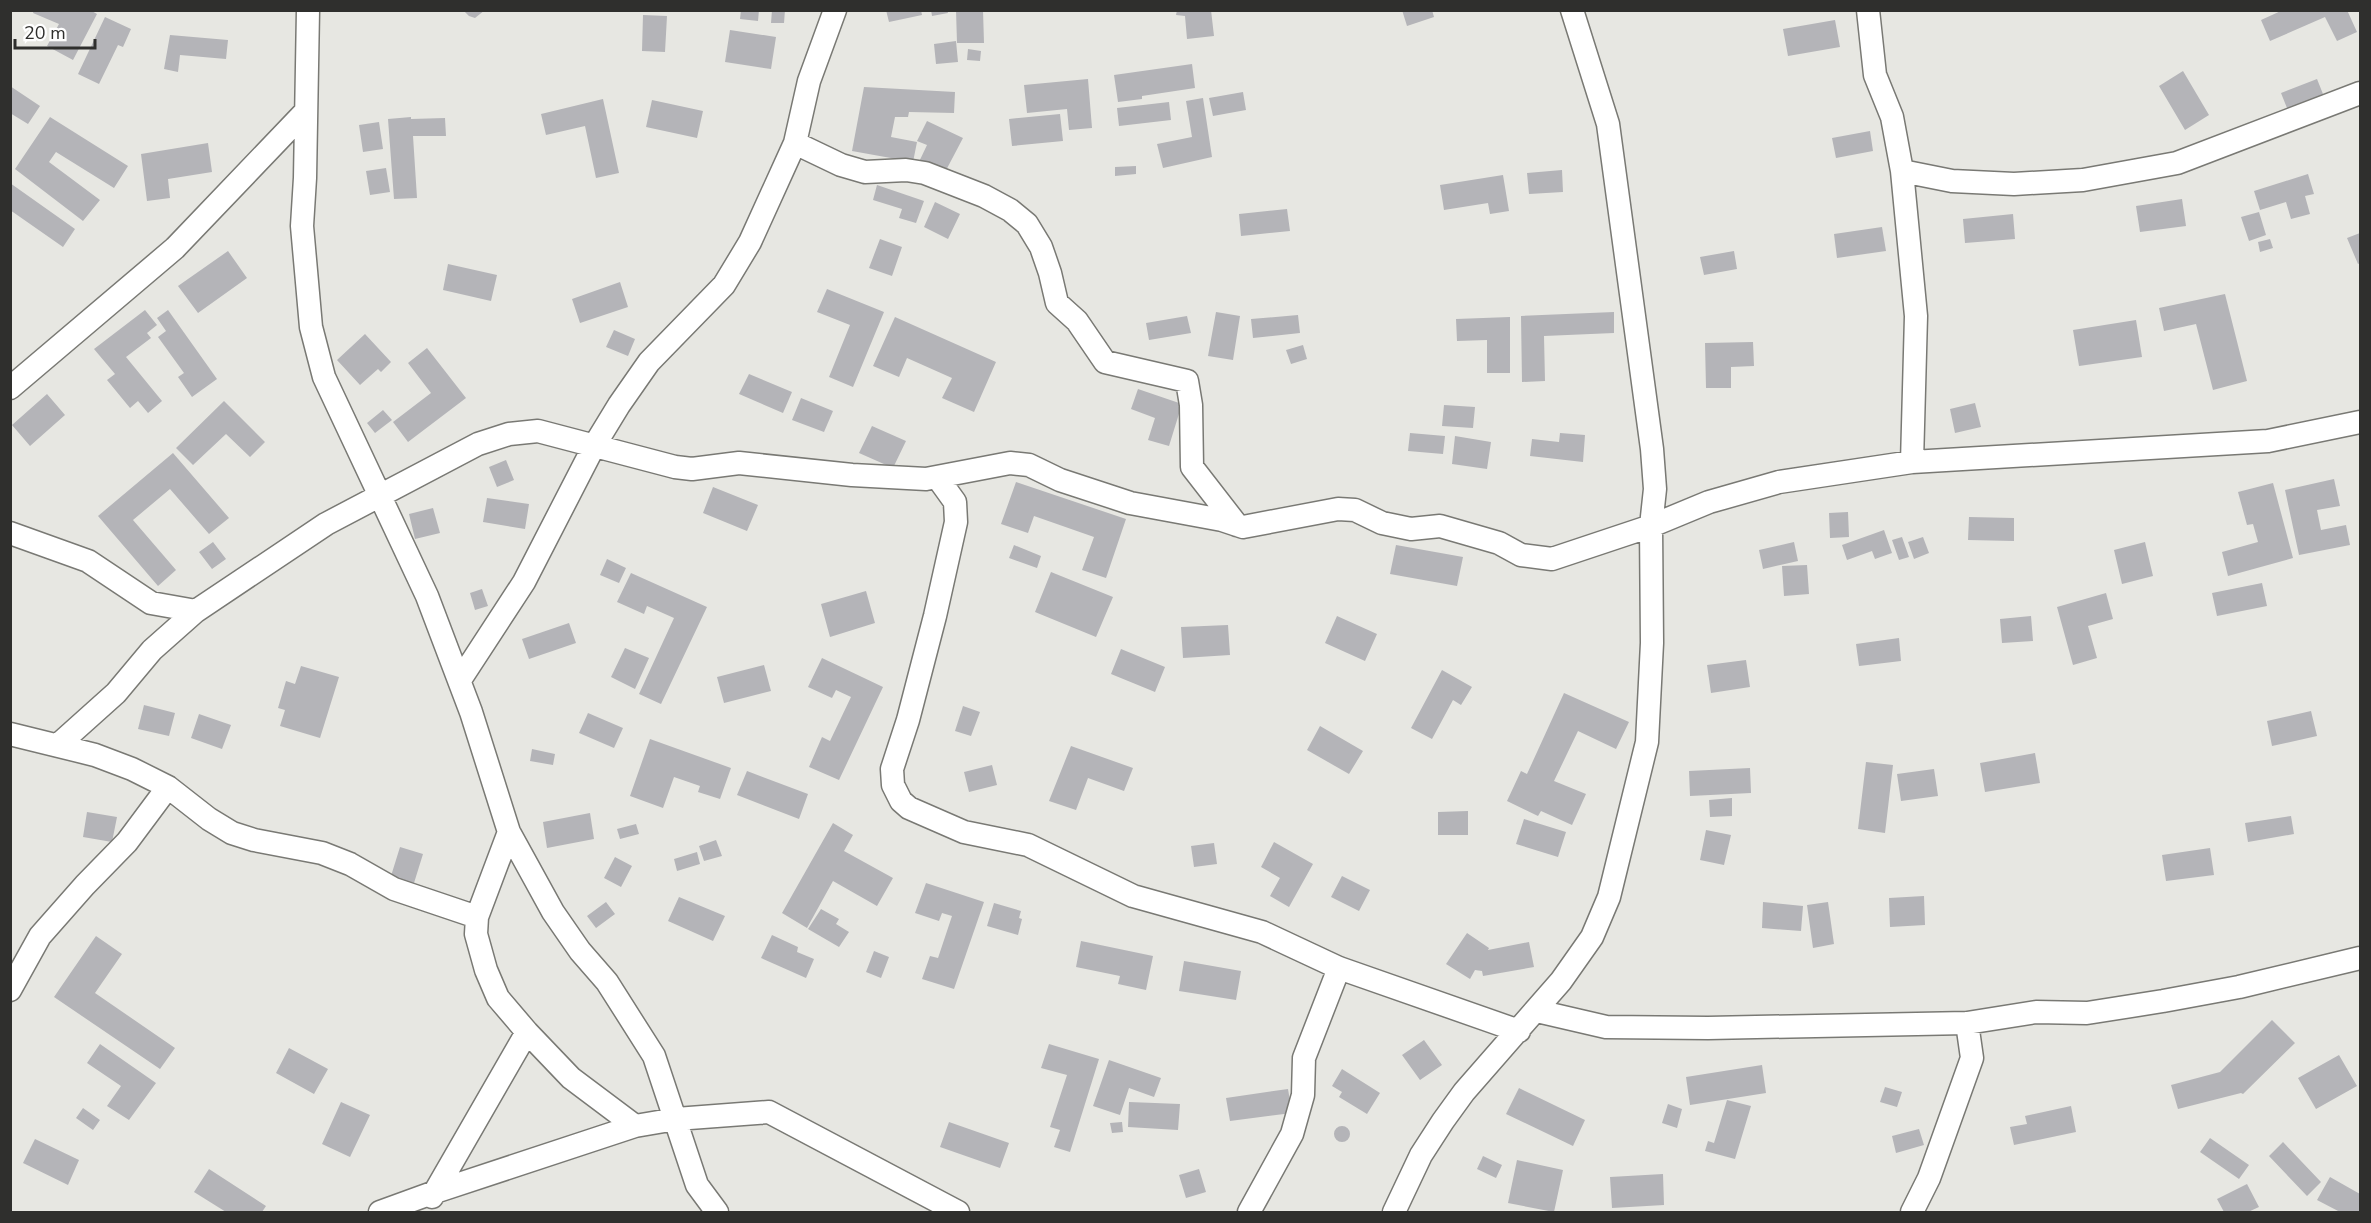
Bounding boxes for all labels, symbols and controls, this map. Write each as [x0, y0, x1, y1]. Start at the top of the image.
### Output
scale bar [15, 12, 94, 50]
text: 20 m [24, 21, 66, 45]

